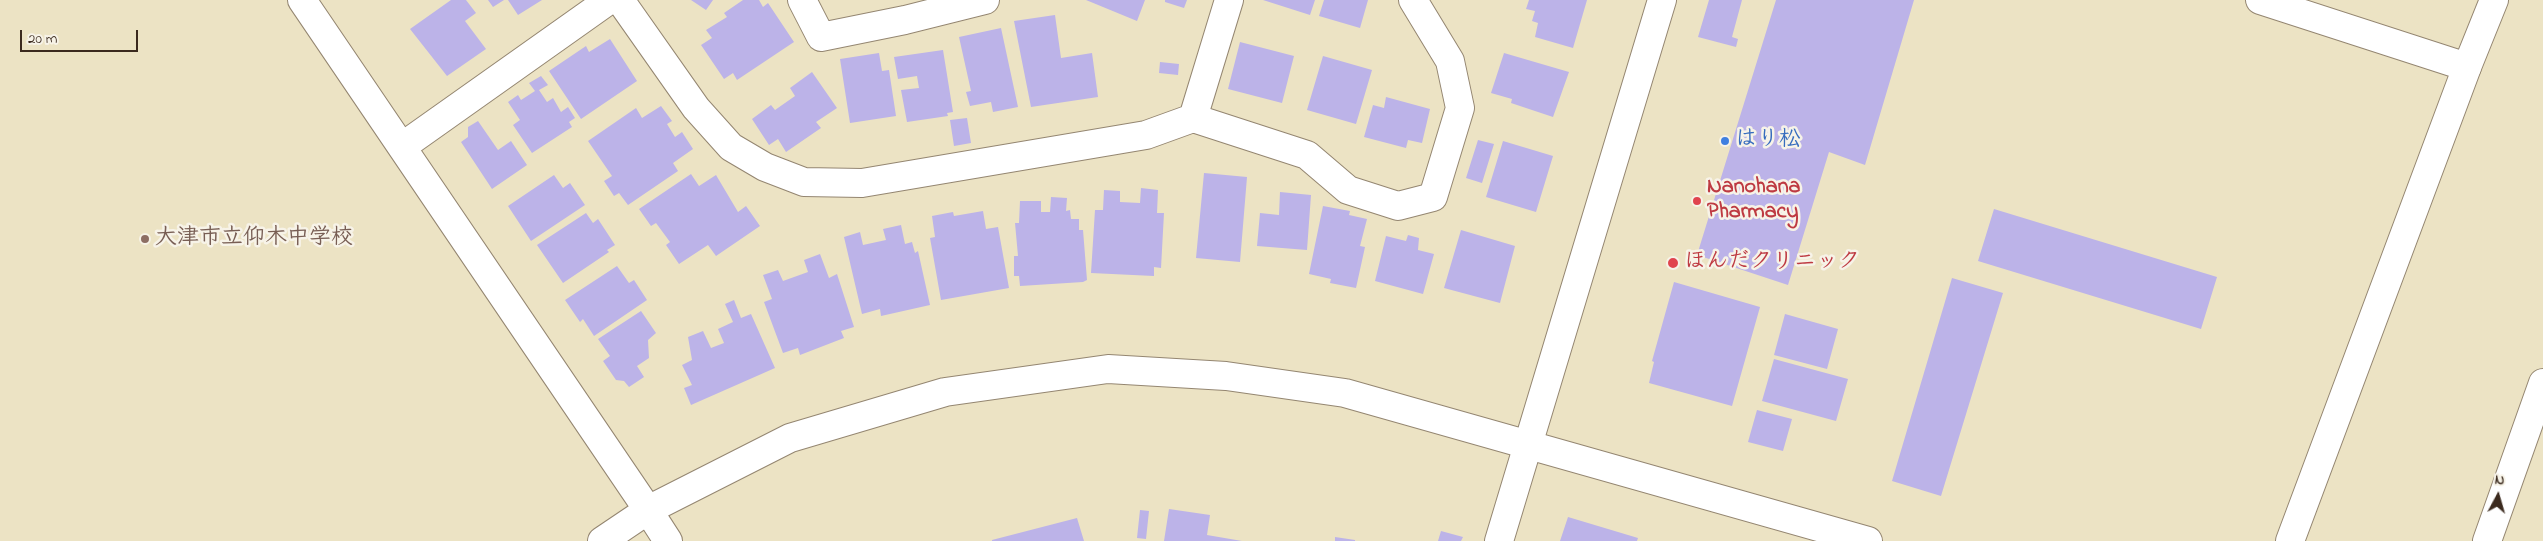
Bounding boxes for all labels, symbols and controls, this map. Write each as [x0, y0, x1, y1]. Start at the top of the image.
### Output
scale bar [22, 20, 140, 52]
text: 20 m [28, 28, 57, 50]
place label: はり松 [1735, 128, 1801, 154]
marker: はり松 [1719, 135, 1731, 147]
place label: Nanohana Pharmacy [1707, 175, 1800, 226]
marker: Nanohana Pharmacy [1691, 195, 1703, 207]
place label: 大津市立仰木中学校 [155, 226, 353, 252]
marker: 大津市立仰木中学校 [139, 233, 151, 245]
place label: ほんだクリニック [1684, 250, 1860, 276]
marker: ほんだクリニック [1666, 256, 1680, 270]
text: N [2494, 470, 2505, 492]
north arrow [2473, 471, 2523, 521]

